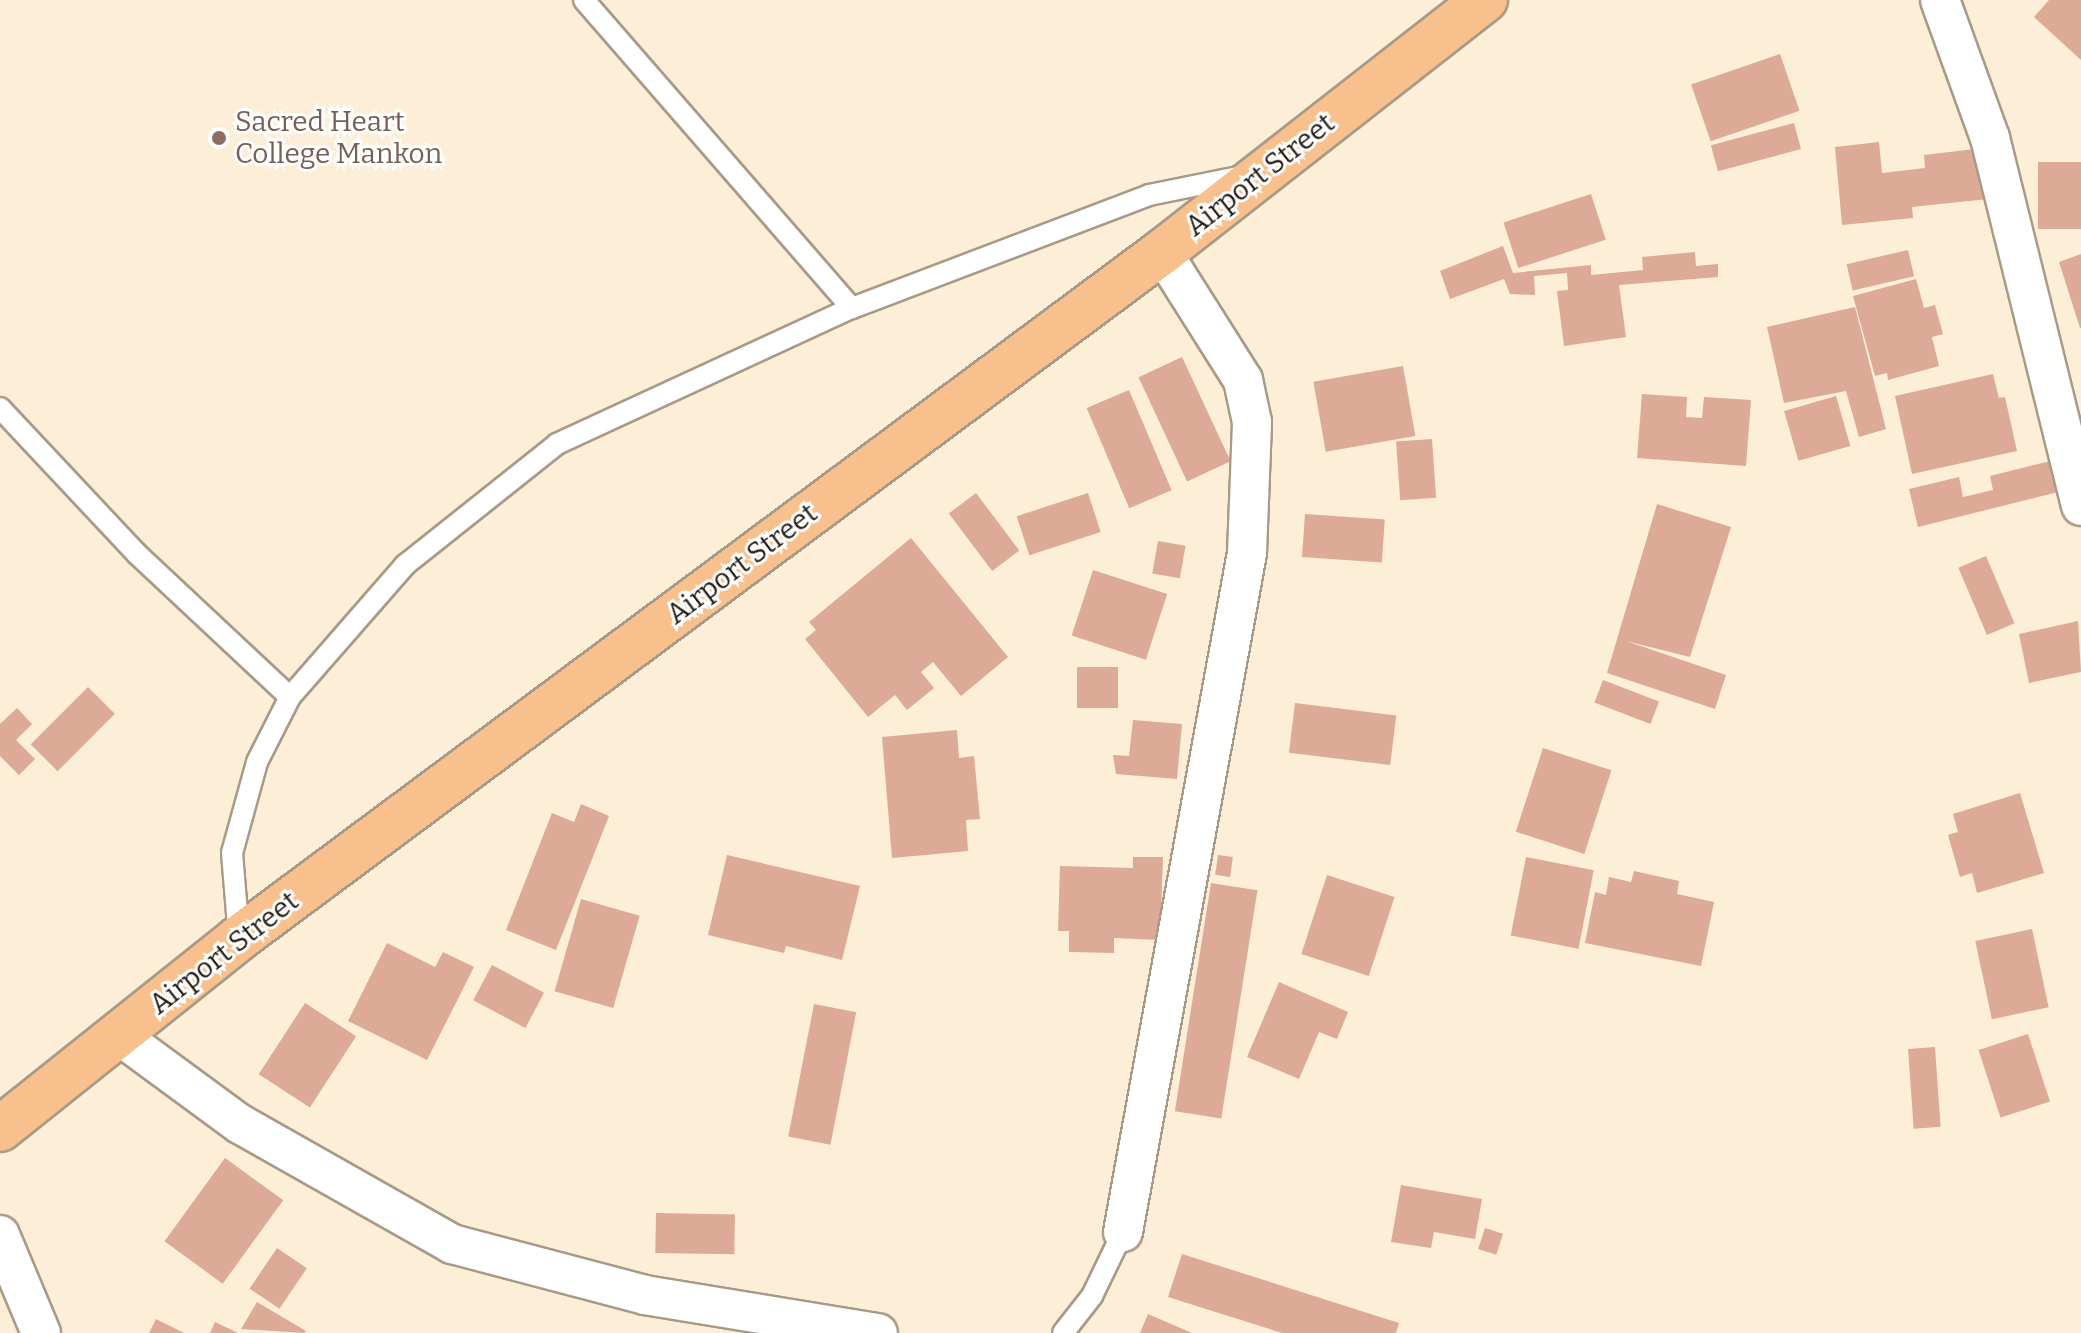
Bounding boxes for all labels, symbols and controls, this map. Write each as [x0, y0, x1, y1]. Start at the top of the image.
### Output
place label: Sacred Heart College Mankon [235, 105, 442, 171]
street label: Airport Street [1179, 106, 1341, 244]
marker: Sacred Heart College Mankon [210, 129, 228, 147]
street label: Airport Street [660, 497, 824, 631]
street label: Airport Street [143, 884, 305, 1022]

